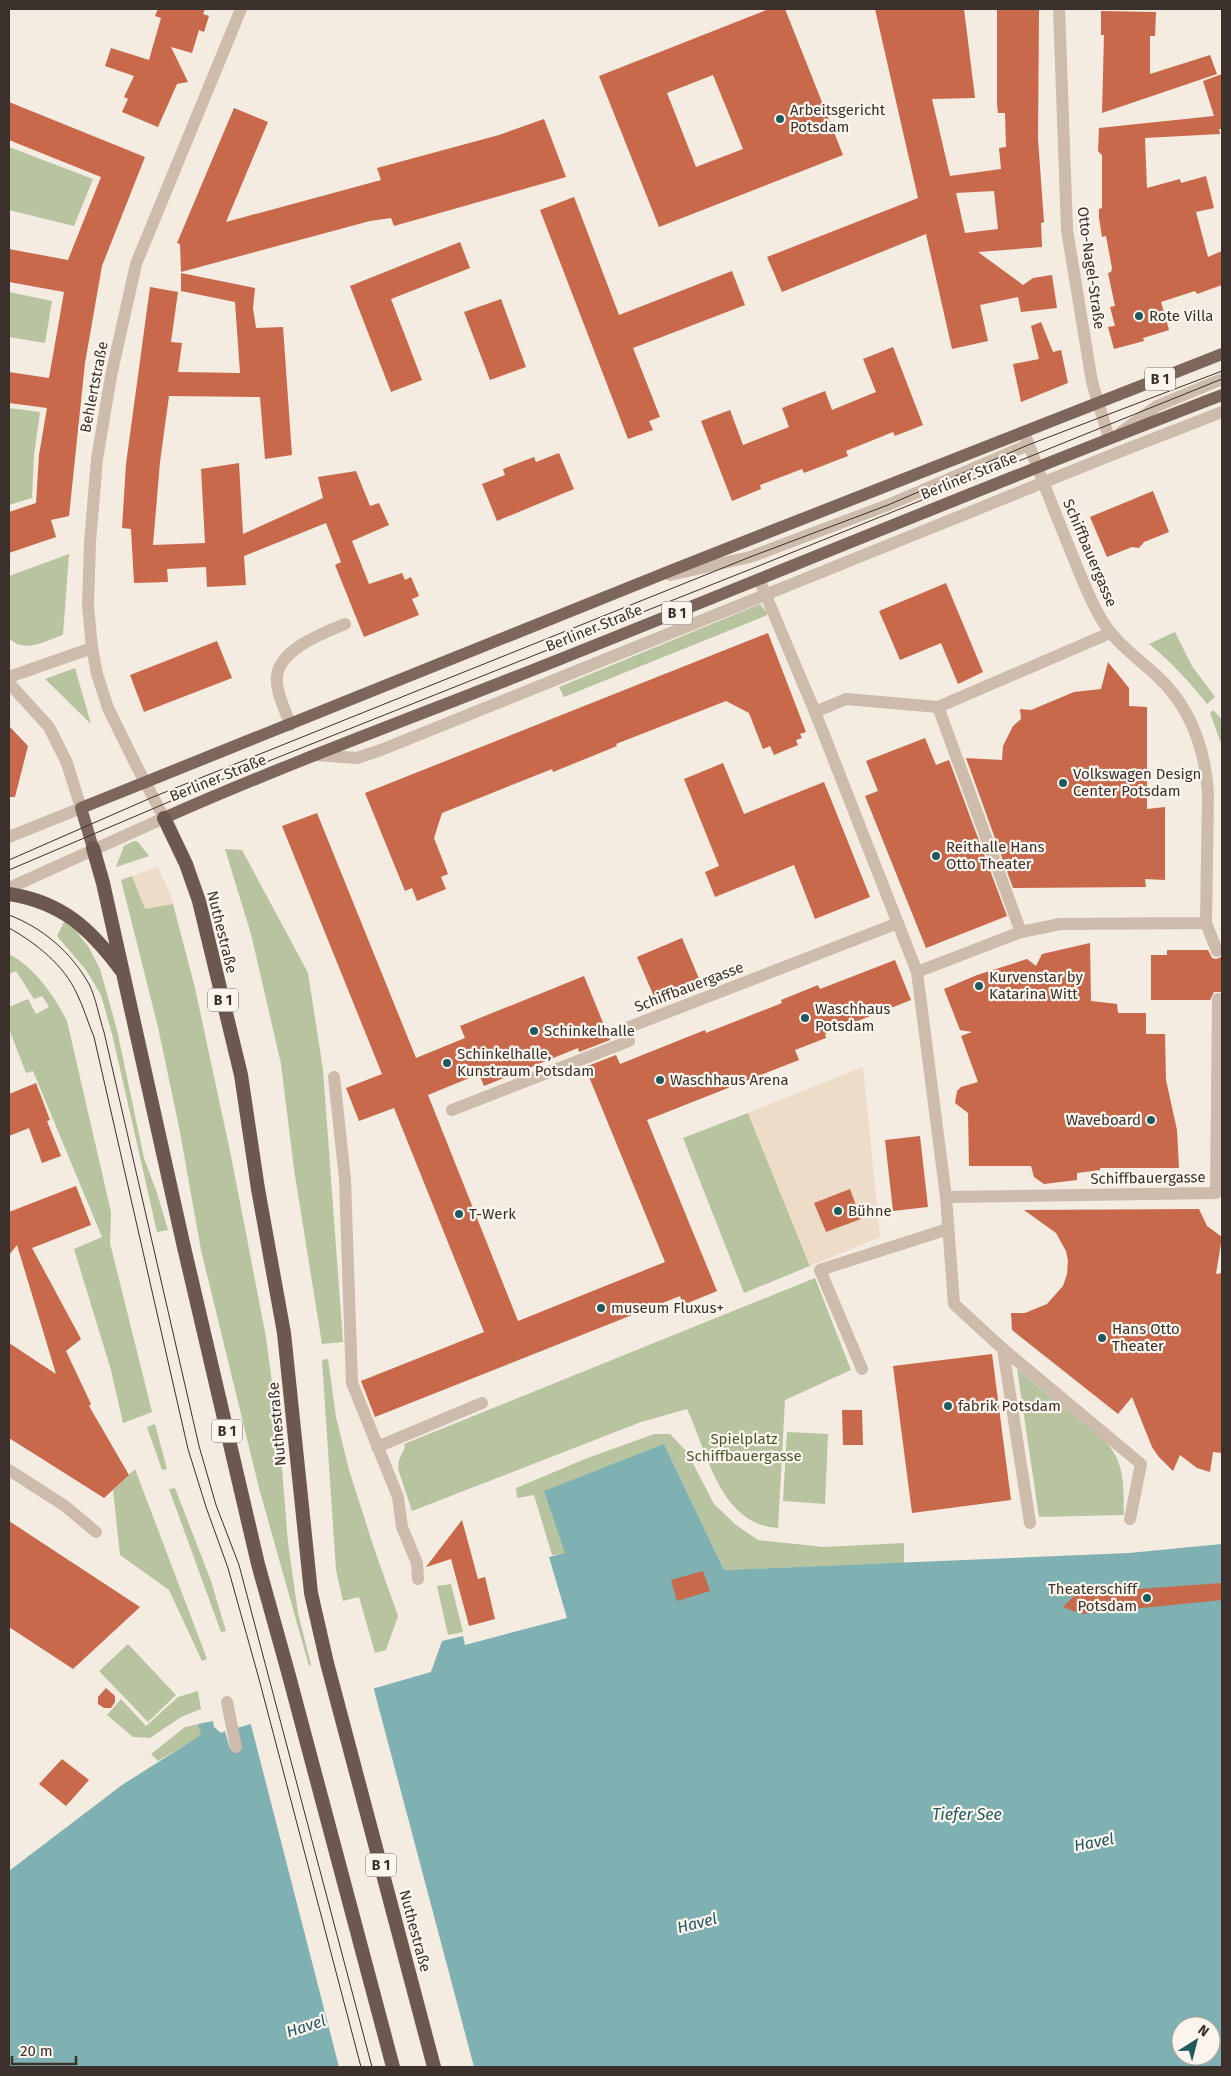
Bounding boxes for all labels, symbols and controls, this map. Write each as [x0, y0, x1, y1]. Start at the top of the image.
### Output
place label: Arbeitsgericht Potsdam [790, 101, 886, 136]
marker: Arbeitsgericht Potsdam [774, 113, 786, 125]
street label: Otto-Nagel-Straße [1073, 206, 1109, 330]
place label: Rote Villa [1149, 307, 1213, 325]
marker: Rote Villa [1133, 310, 1145, 322]
street label: Behlertstraße [76, 340, 112, 434]
road number: B 1 [1145, 368, 1175, 390]
street label: Berliner Straße [918, 448, 1020, 504]
street label: Schiffbauergasse [1059, 496, 1121, 610]
street label: Berliner Straße [543, 600, 645, 656]
road number: B 1 [662, 602, 692, 624]
street label: Berliner Straße [167, 750, 269, 806]
place label: Volkswagen Design Center Potsdam [1073, 765, 1201, 800]
marker: Volkswagen Design Center Potsdam [1057, 777, 1069, 789]
place label: Reithalle Hans Otto Theater [946, 838, 1045, 873]
marker: Reithalle Hans Otto Theater [930, 850, 942, 862]
street label: Nuthestraße [203, 889, 241, 975]
street label: Schiffbauergasse [632, 958, 746, 1016]
place label: Kurvenstar by Katarina Witt [989, 968, 1084, 1003]
marker: Kurvenstar by Katarina Witt [973, 980, 985, 992]
road number: B 1 [208, 988, 238, 1012]
place label: Waschhaus Potsdam [815, 1000, 891, 1035]
marker: Waschhaus Potsdam [799, 1012, 811, 1024]
place label: Schinkelhalle [544, 1022, 635, 1040]
marker: Schinkelhalle [528, 1025, 540, 1037]
place label: Schinkelhalle, Kunstraum Potsdam [457, 1045, 594, 1080]
marker: Schinkelhalle, Kunstraum Potsdam [441, 1057, 453, 1069]
place label: Waschhaus Arena [670, 1071, 789, 1089]
marker: Waschhaus Arena [654, 1074, 666, 1086]
place label: Waveboard [1066, 1111, 1141, 1129]
marker: Waveboard [1145, 1114, 1157, 1126]
street label: Schiffbauergasse [1090, 1168, 1206, 1188]
place label: Bühne [848, 1202, 892, 1220]
place label: T-Werk [469, 1205, 516, 1223]
marker: Bühne [832, 1205, 844, 1217]
marker: T-Werk [453, 1208, 465, 1220]
place label: museum Fluxus+ [611, 1299, 724, 1317]
marker: museum Fluxus+ [595, 1302, 607, 1314]
place label: Hans Otto Theater [1112, 1320, 1180, 1355]
marker: Hans Otto Theater [1096, 1332, 1108, 1344]
street label: Nuthestraße [264, 1381, 290, 1467]
place label: fabrik Potsdam [958, 1397, 1061, 1415]
marker: fabrik Potsdam [942, 1400, 954, 1412]
road number: B 1 [212, 1420, 242, 1442]
park label: Spielplatz Schiffbauergasse [686, 1430, 802, 1465]
place label: Theaterschiff Potsdam [1048, 1580, 1138, 1615]
marker: Theaterschiff Potsdam [1141, 1592, 1153, 1604]
water label: Tiefer See [932, 1805, 1002, 1824]
water label: Havel [1072, 1829, 1116, 1855]
road number: B 1 [366, 1854, 396, 1876]
street label: Nuthestraße [395, 1888, 435, 1974]
water label: Havel [675, 1909, 719, 1937]
water label: Havel [284, 2011, 328, 2041]
north arrow [1171, 2016, 1221, 2066]
text: N [1195, 2021, 1212, 2040]
scale bar [12, 2034, 76, 2066]
text: 20 m [20, 2042, 53, 2060]

